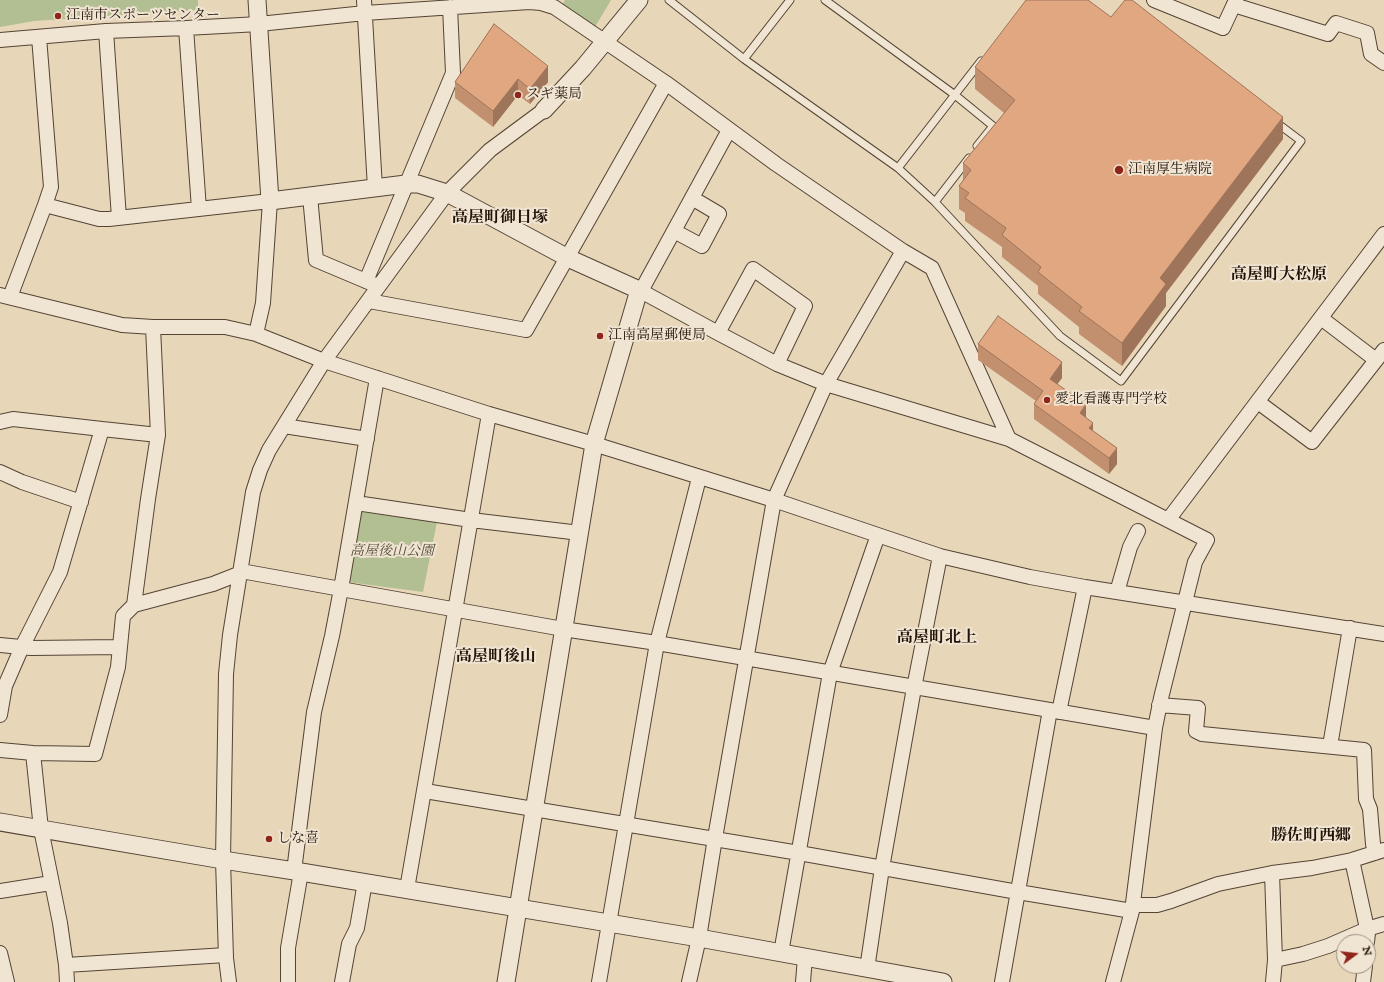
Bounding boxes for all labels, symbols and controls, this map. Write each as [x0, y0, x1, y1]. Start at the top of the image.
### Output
place label: 江南市スポーツセンター [66, 8, 220, 24]
marker: 江南市スポーツセンター [53, 11, 63, 21]
place label: スギ薬局 [526, 87, 582, 103]
marker: スギ薬局 [513, 90, 523, 100]
place label: 江南厚生病院 [1128, 162, 1212, 178]
marker: 江南厚生病院 [1113, 164, 1125, 176]
district label: 高屋町御日塚 [452, 209, 548, 229]
district label: 高屋町大松原 [1231, 266, 1327, 286]
place label: 江南高屋郵便局 [608, 328, 706, 344]
marker: 江南高屋郵便局 [595, 331, 605, 341]
place label: 愛北看護専門学校 [1055, 392, 1167, 408]
marker: 愛北看護専門学校 [1042, 395, 1052, 405]
park label: 高屋後山公園 [350, 544, 434, 560]
district label: 高屋町北上 [897, 629, 977, 649]
district label: 高屋町後山 [456, 648, 536, 668]
district label: 勝佐町西郷 [1271, 827, 1351, 847]
place label: しな喜 [277, 831, 319, 847]
marker: しな喜 [264, 834, 274, 844]
north arrow [1336, 934, 1376, 974]
text: N [1359, 945, 1375, 958]

